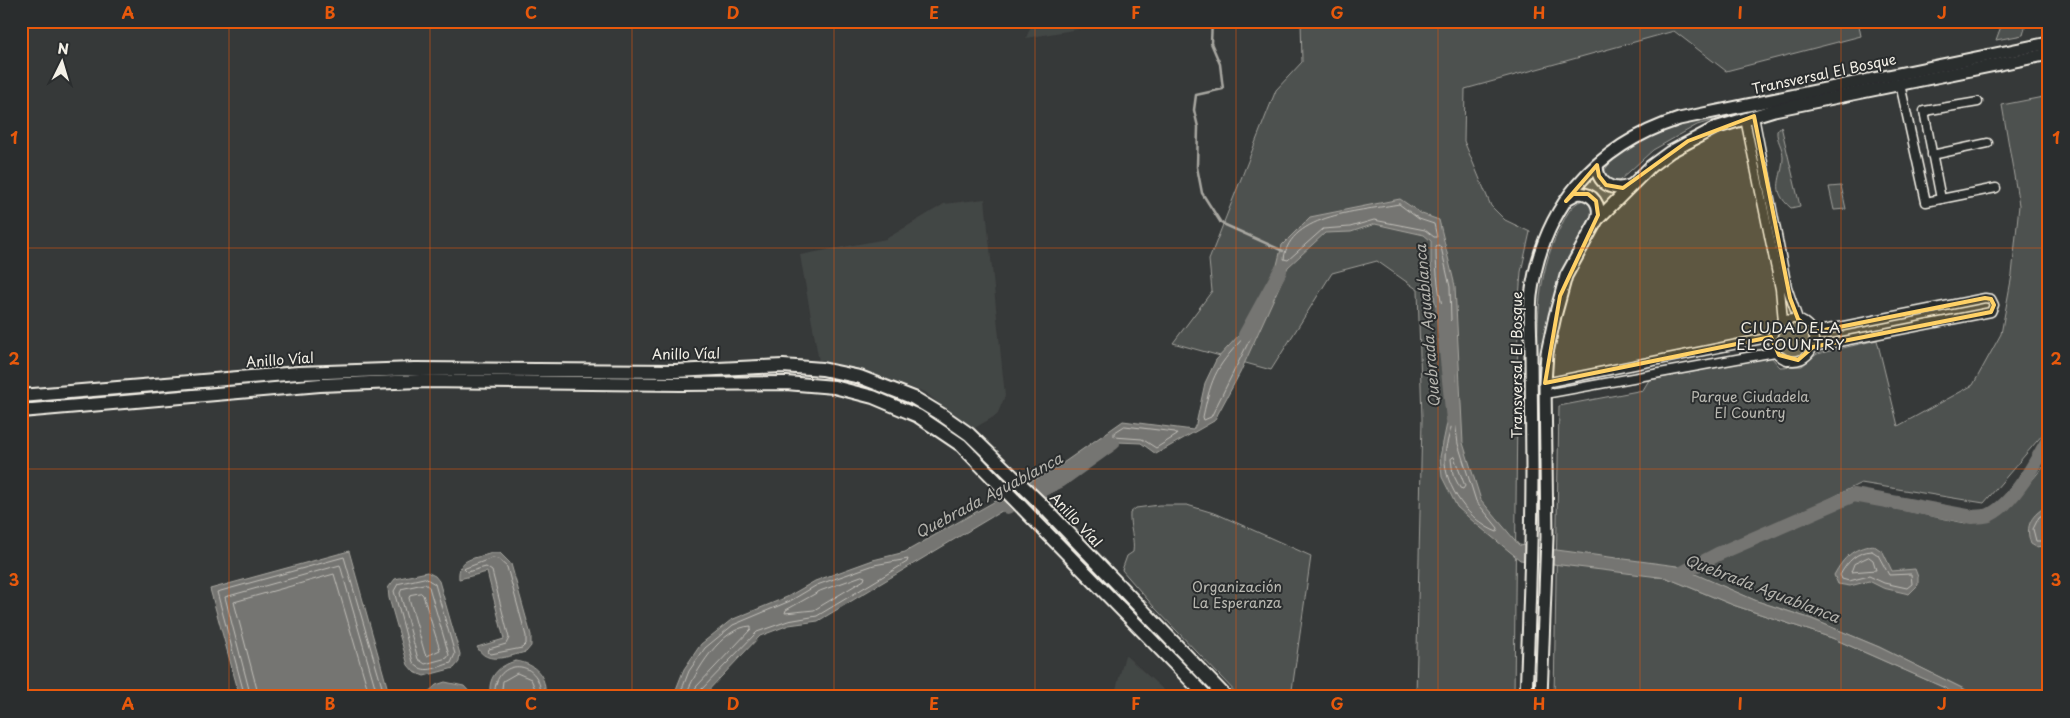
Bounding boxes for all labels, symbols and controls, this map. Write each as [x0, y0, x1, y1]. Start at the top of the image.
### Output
text: A [122, 0, 135, 24]
text: B [325, 0, 336, 24]
text: C [525, 0, 537, 24]
text: D [727, 0, 739, 24]
text: E [929, 0, 939, 24]
text: F [1131, 0, 1141, 24]
text: G [1330, 0, 1344, 24]
text: H [1533, 0, 1545, 24]
text: I [1737, 0, 1743, 24]
text: J [1937, 0, 1947, 24]
north arrow [38, 38, 88, 88]
text: N [57, 38, 70, 59]
street label: Transversal El Bosque [1750, 48, 1898, 99]
text: 1 [10, 125, 18, 149]
text: 1 [2052, 125, 2060, 149]
water label: Quebrada Aguablanca [1408, 243, 1445, 409]
street label: Transversal El Bosque [1506, 291, 1527, 439]
district label: CIUDADELA EL COUNTRY [1736, 315, 1846, 355]
street label: Anillo Víal [652, 342, 720, 365]
text: 2 [8, 346, 20, 370]
text: 2 [2050, 346, 2062, 370]
street label: Anillo Víal [245, 347, 315, 372]
park label: Parque Ciudadela El Country [1691, 386, 1809, 423]
water label: Quebrada Aguablanca [911, 446, 1067, 543]
street label: Anillo Víal [1045, 488, 1107, 552]
water label: Quebrada Aguablanca [1682, 548, 1844, 628]
text: 3 [9, 567, 19, 591]
text: 3 [2051, 567, 2061, 591]
park label: Organización La Esperanza [1192, 576, 1282, 613]
text: A [122, 691, 135, 715]
text: B [325, 691, 336, 715]
text: C [525, 691, 537, 715]
text: D [727, 691, 739, 715]
text: E [929, 691, 939, 715]
text: F [1131, 691, 1141, 715]
text: G [1330, 691, 1344, 715]
text: H [1533, 691, 1545, 715]
text: I [1737, 691, 1743, 715]
text: J [1937, 691, 1947, 715]

